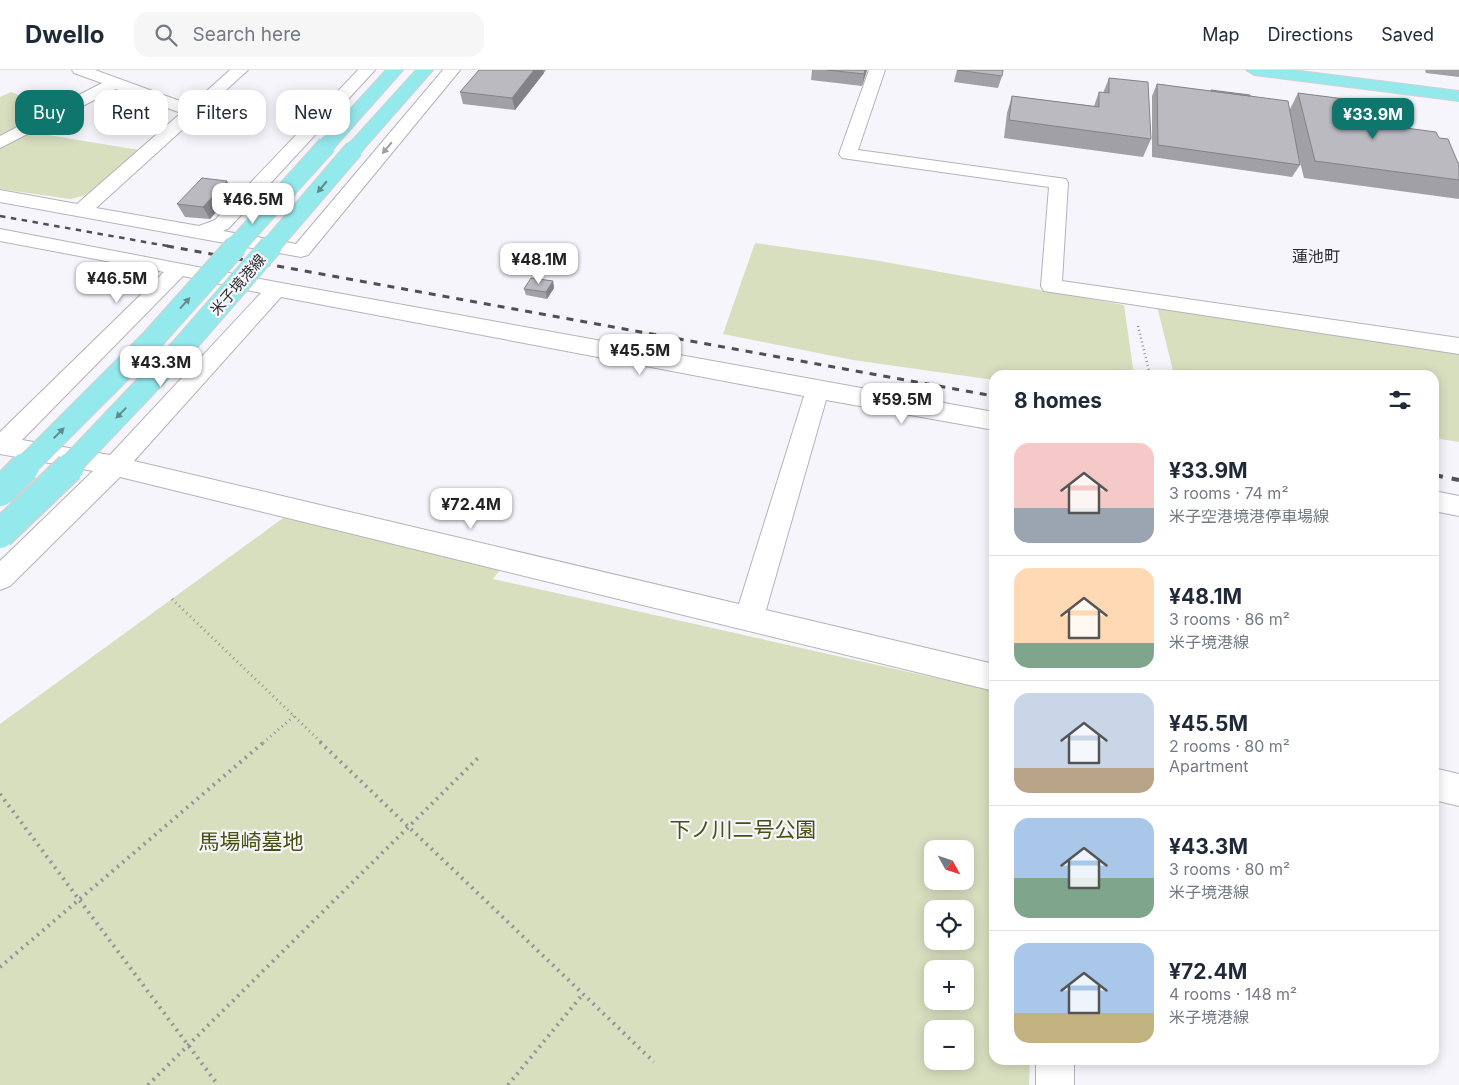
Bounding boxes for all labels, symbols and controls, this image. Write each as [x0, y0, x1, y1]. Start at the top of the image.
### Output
search box [134, 12, 484, 57]
text: Dwello [25, 20, 104, 49]
icon: search [152, 21, 180, 49]
text: Search here [192, 23, 301, 46]
text: Map [1202, 24, 1240, 45]
text: Directions [1268, 24, 1353, 45]
text: Saved [1381, 24, 1434, 45]
chip: Buy [15, 90, 84, 135]
chip: Rent [94, 90, 168, 135]
chip: Filters [178, 90, 266, 135]
chip: New [276, 90, 350, 135]
pin: ¥33.9M [1332, 98, 1414, 140]
text: ¥33.9M [1343, 104, 1403, 124]
one-way arrow [381, 141, 392, 154]
one-way arrow [317, 180, 328, 193]
pin: ¥46.5M [212, 182, 294, 225]
text: ¥46.5M [223, 189, 283, 209]
pin: ¥48.1M [498, 242, 580, 285]
district label: 蓮池町 [1292, 246, 1340, 266]
text: ¥48.1M [511, 249, 567, 269]
street label: 米子境港線 [206, 250, 269, 319]
pin: ¥46.5M [76, 262, 158, 304]
text: ¥46.5M [87, 268, 147, 288]
one-way arrow [179, 297, 190, 310]
pin: ¥45.5M [599, 334, 681, 376]
text: ¥45.5M [610, 340, 670, 360]
pin: ¥43.3M [120, 346, 202, 388]
text: ¥43.3M [131, 352, 191, 372]
pin: ¥59.5M [861, 382, 943, 425]
icon: filters [1386, 386, 1414, 414]
text: 8 homes [1014, 388, 1102, 413]
text: ¥59.5M [872, 389, 932, 409]
one-way arrow [115, 406, 127, 418]
one-way arrow [53, 427, 65, 439]
text: ¥33.9M [1169, 458, 1248, 483]
icon: home [1054, 463, 1114, 523]
text: 3 rooms · 74 m² [1169, 483, 1288, 503]
pin: ¥72.4M [430, 488, 512, 530]
text: ¥72.4M [441, 494, 501, 514]
text: 米子空港境港停車場線 [1169, 506, 1329, 526]
text: ¥48.1M [1169, 584, 1242, 609]
icon: home [1054, 588, 1114, 648]
text: 3 rooms · 86 m² [1169, 609, 1290, 629]
text: 米子境港線 [1169, 632, 1249, 652]
text: ¥45.5M [1169, 711, 1248, 736]
icon: home [1054, 713, 1114, 773]
text: 2 rooms · 80 m² [1169, 736, 1290, 756]
text: Apartment [1169, 756, 1249, 776]
park label: 下ノ川二号公園 [670, 817, 817, 842]
park label: 馬場崎墓地 [199, 829, 304, 854]
text: ¥43.3M [1169, 834, 1248, 859]
icon: home [1054, 838, 1114, 898]
north arrow [924, 840, 974, 890]
map controls [924, 840, 974, 1070]
text: 3 rooms · 80 m² [1169, 859, 1290, 879]
text: 米子境港線 [1169, 882, 1249, 902]
button: locate [924, 900, 974, 950]
text: ¥72.4M [1169, 959, 1247, 984]
button: + [924, 960, 974, 1010]
icon: home [1054, 963, 1114, 1023]
text: 4 rooms · 148 m² [1169, 984, 1297, 1004]
text: 米子境港線 [1169, 1007, 1249, 1027]
button: − [924, 1020, 974, 1070]

